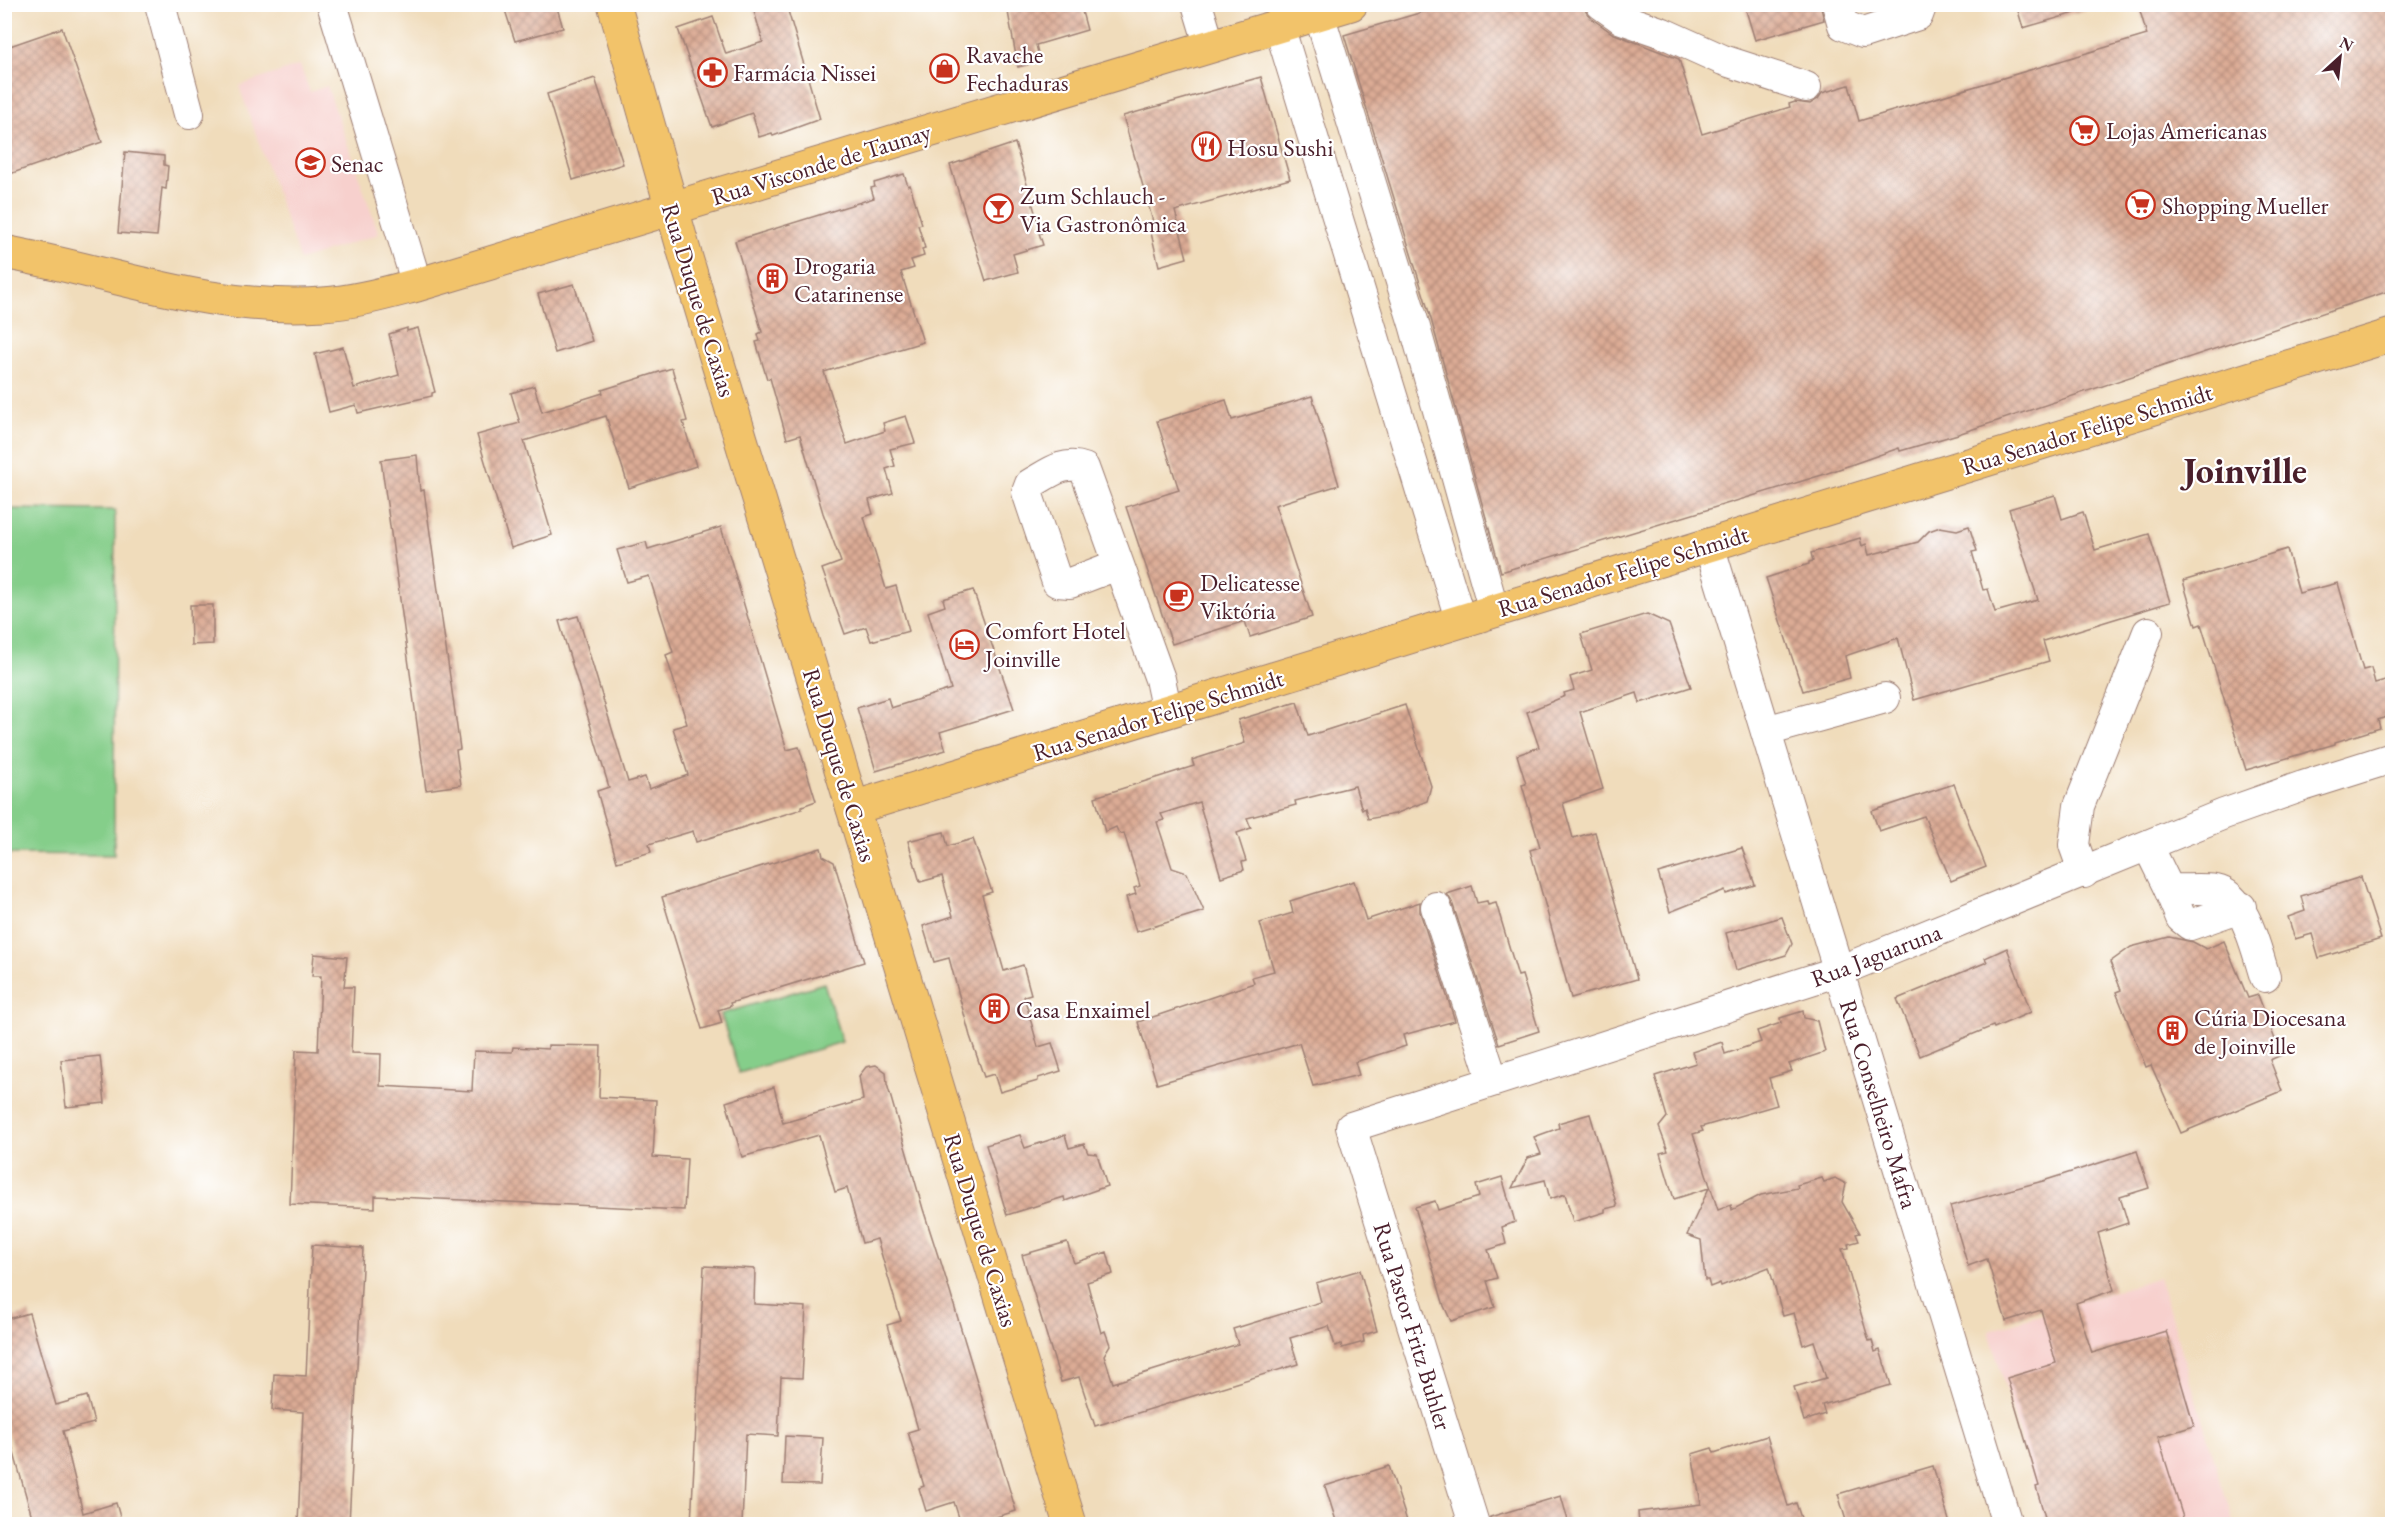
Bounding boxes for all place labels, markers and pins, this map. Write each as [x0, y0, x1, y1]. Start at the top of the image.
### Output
place label: Ravache Fechaduras [966, 39, 1069, 98]
shop icon: Ravache Fechaduras [929, 52, 961, 84]
pharmacy icon: Farmácia Nissei [696, 56, 728, 88]
place label: Farmácia Nissei [733, 57, 876, 88]
supermarket icon: Lojas Americanas [2069, 114, 2101, 146]
place label: Lojas Americanas [2106, 115, 2267, 146]
restaurant icon: Hosu Sushi [1190, 131, 1222, 163]
place label: Hosu Sushi [1227, 132, 1333, 163]
school or university icon: Senac [294, 147, 326, 179]
place label: Senac [331, 148, 384, 179]
place label: Zum Schlauch - Via Gastronômica [1020, 180, 1187, 239]
supermarket icon: Shopping Mueller [2125, 189, 2157, 221]
place label: Shopping Mueller [2162, 190, 2329, 221]
bar icon: Zum Schlauch - Via Gastronômica [983, 193, 1015, 225]
place label: Drogaria Catarinense [794, 250, 903, 309]
building icon: Drogaria Catarinense [757, 263, 789, 295]
place label: Delicatesse Viktória [1200, 567, 1300, 626]
cafe icon: Delicatesse Viktória [1163, 580, 1195, 612]
place label: Comfort Hotel Joinville [983, 615, 1126, 674]
hotel icon: Comfort Hotel Joinville [948, 628, 980, 660]
building icon: Casa Enxaimel [979, 993, 1011, 1025]
place label: Casa Enxaimel [1016, 994, 1150, 1025]
place label: Cúria Diocesana de Joinville [2194, 1002, 2346, 1061]
building icon: Cúria Diocesana de Joinville [2157, 1015, 2189, 1047]

